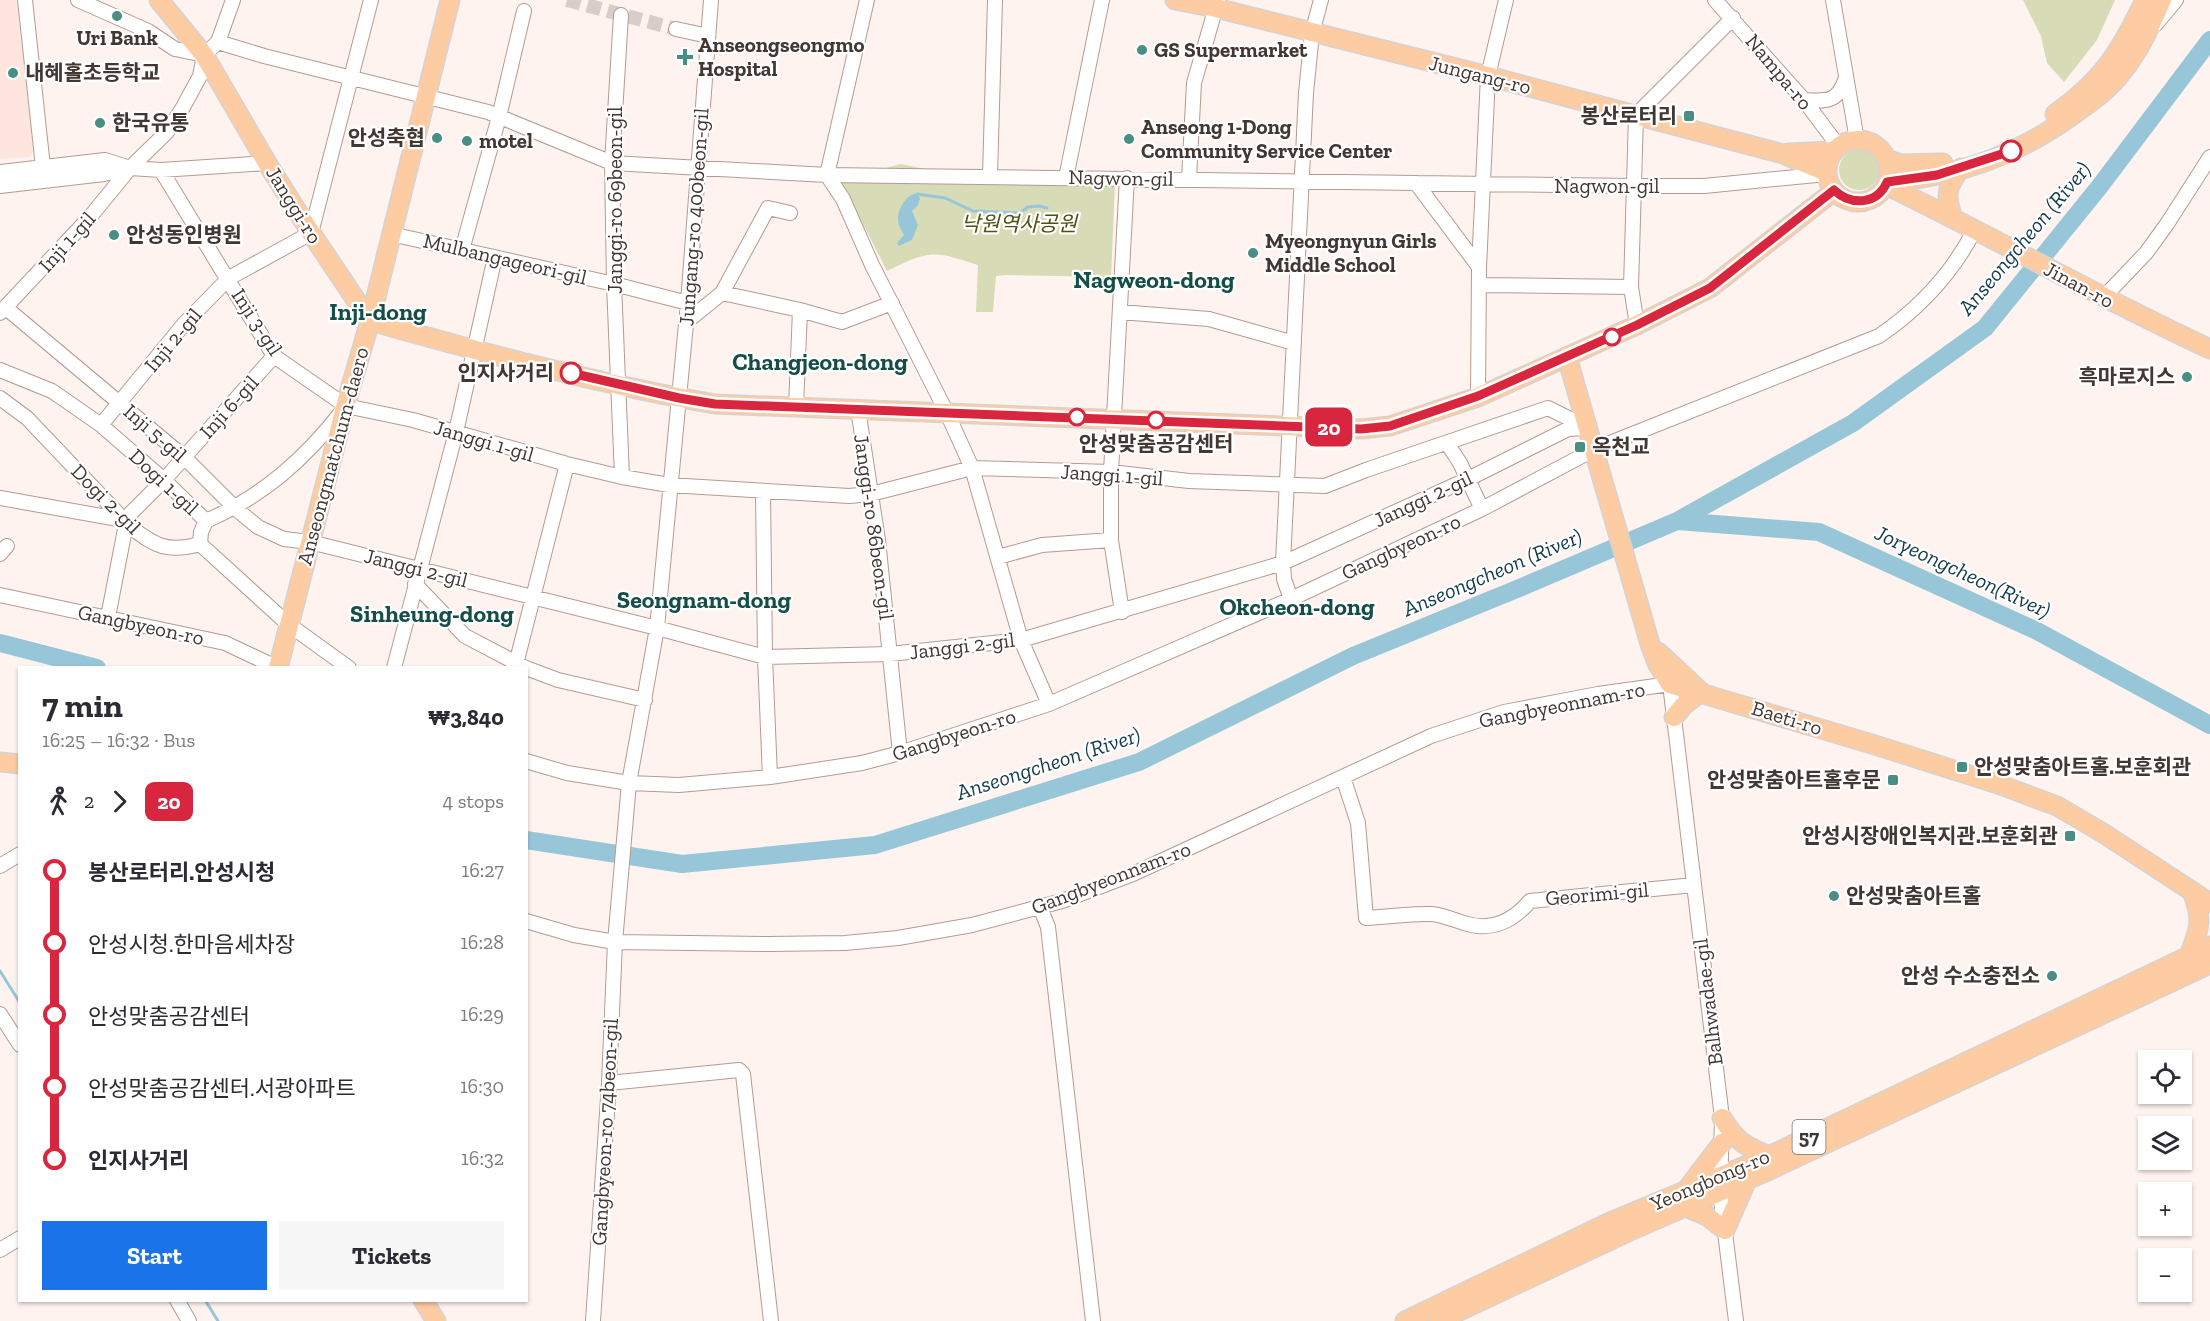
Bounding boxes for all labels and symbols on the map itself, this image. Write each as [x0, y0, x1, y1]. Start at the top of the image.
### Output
marker: Uri Bank [110, 9, 124, 23]
place label: Uri Bank [76, 25, 158, 50]
street label: Nampa-ro [1741, 29, 1818, 115]
place label: Anseongseongmo Hospital [698, 32, 865, 81]
place label: GS Supermarket [1154, 37, 1308, 62]
marker: GS Supermarket [1135, 43, 1149, 57]
marker: Anseongseongmo Hospital [676, 48, 694, 66]
street label: Jungang-ro [1426, 50, 1534, 99]
place label: 내혜홀초등학교 [25, 60, 160, 85]
marker: 내혜홀초등학교 [6, 66, 20, 80]
place label: 봉산로터리 [1580, 103, 1677, 128]
street label: Janggi-ro 69beon-gil [602, 106, 627, 294]
street label: Jungang-ro 400beon-gil [673, 107, 714, 327]
marker: 봉산로터리 [1682, 109, 1696, 123]
place label: 한국유통 [112, 110, 189, 135]
place label: Anseong 1-Dong Community Service Center [1141, 114, 1392, 163]
marker: 한국유통 [93, 116, 107, 130]
place label: 안성축협 [348, 125, 425, 150]
place label: motel [479, 128, 533, 153]
marker: 안성축협 [430, 131, 444, 145]
marker: Anseong 1-Dong Community Service Center [1122, 132, 1136, 146]
marker: motel [460, 134, 474, 148]
unlabelled marker [2000, 140, 2022, 162]
water label: Anseongcheon (River) [1952, 156, 2096, 321]
street label: Janggi-ro [261, 162, 328, 248]
street label: Nagwon-gil [1068, 164, 1174, 191]
street label: Nagwon-gil [1554, 173, 1660, 198]
street label: Inji 1-gil [33, 206, 101, 278]
park label: 낙원역사공원 [961, 211, 1079, 236]
place label: 안성동인병원 [126, 222, 242, 247]
marker: 안성동인병원 [107, 228, 121, 242]
street label: Mulbangageori-gil [421, 228, 590, 290]
place label: Myeongnyun Girls Middle School [1265, 228, 1437, 277]
marker: Myeongnyun Girls Middle School [1246, 246, 1260, 260]
street label: Jinan-ro [2040, 256, 2118, 313]
district label: Nagweon-dong [1073, 265, 1235, 294]
street label: Inji 3-gil [226, 283, 289, 361]
district label: Inji-dong [329, 297, 427, 326]
street label: Inji 2-gil [139, 302, 208, 377]
unlabelled marker [1603, 328, 1621, 346]
street label: Anseongmatchum-daero [291, 344, 374, 568]
district label: Changjeon-dong [732, 347, 908, 376]
place label: 인지사거리 [457, 360, 554, 385]
marker: 인지사거리 [560, 362, 582, 384]
place label: 흑마로지스 [2078, 364, 2175, 389]
street label: Inji 6-gil [194, 370, 264, 444]
marker: 흑마로지스 [2180, 370, 2194, 384]
street label: Inji 5-gil [118, 398, 192, 468]
unlabelled marker [1068, 408, 1086, 426]
line badge: 20 [1302, 408, 1356, 446]
marker: 안성맞춤공감센터 [1147, 411, 1165, 429]
street label: Janggi 1-gil [431, 414, 537, 467]
place label: 안성맞춤공감센터 [1079, 431, 1233, 456]
street label: Janggi-ro 86beon-gil [849, 432, 900, 622]
place label: 옥천교 [1592, 434, 1650, 459]
marker: 옥천교 [1573, 440, 1587, 454]
street label: Dogi 1-gil [124, 443, 205, 520]
street label: Dogi 2-gil [66, 458, 147, 539]
street label: Janggi 1-gil [1060, 458, 1165, 491]
street label: Janggi 2-gil [1369, 465, 1476, 532]
street label: Gangbyeon-ro [1337, 508, 1464, 585]
water label: Joryeongcheon(River) [1870, 519, 2055, 624]
water label: Anseongcheon (River) [1398, 523, 1586, 623]
street label: Janggi 2-gil [362, 543, 471, 593]
district label: Seongnam-dong [617, 585, 792, 614]
district label: Okcheon-dong [1219, 592, 1375, 621]
street label: Gangbyeon-ro [76, 599, 207, 650]
district label: Sinheung-dong [350, 599, 514, 628]
street label: Janggi 2-gil [908, 627, 1016, 664]
street label: Gangbyeonnam-ro [1477, 676, 1647, 733]
street label: Baeti-ro [1749, 695, 1825, 740]
street label: Gangbyeon-ro [889, 703, 1019, 766]
water label: Anseongcheon (River) [952, 721, 1144, 806]
place label: 안성맞춤아트홀.보훈회관 [1974, 754, 2191, 779]
marker: 안성맞춤아트홀.보훈회관 [1955, 760, 1969, 774]
place label: 안성맞춤아트홀후문 [1707, 767, 1881, 792]
marker: 안성맞춤아트홀후문 [1886, 773, 1900, 787]
place label: 안성시장애인복지관.보훈회관 [1802, 823, 2058, 848]
marker: 안성시장애인복지관.보훈회관 [2063, 829, 2077, 843]
street label: Gangbyeonnam-ro [1028, 836, 1194, 919]
street label: Georimi-gil [1544, 876, 1650, 910]
place label: 안성맞춤아트홀 [1846, 883, 1981, 908]
marker: 안성맞춤아트홀 [1827, 889, 1841, 903]
street label: Balhwadae-gil [1687, 937, 1728, 1067]
place label: 안성 수소충전소 [1901, 963, 2040, 988]
marker: 안성 수소충전소 [2045, 969, 2059, 983]
street label: Gangbyeon-ro 74beon-gil [586, 1017, 623, 1246]
road number: 57 [1792, 1120, 1826, 1154]
street label: Yeongbong-ro [1645, 1143, 1773, 1216]

